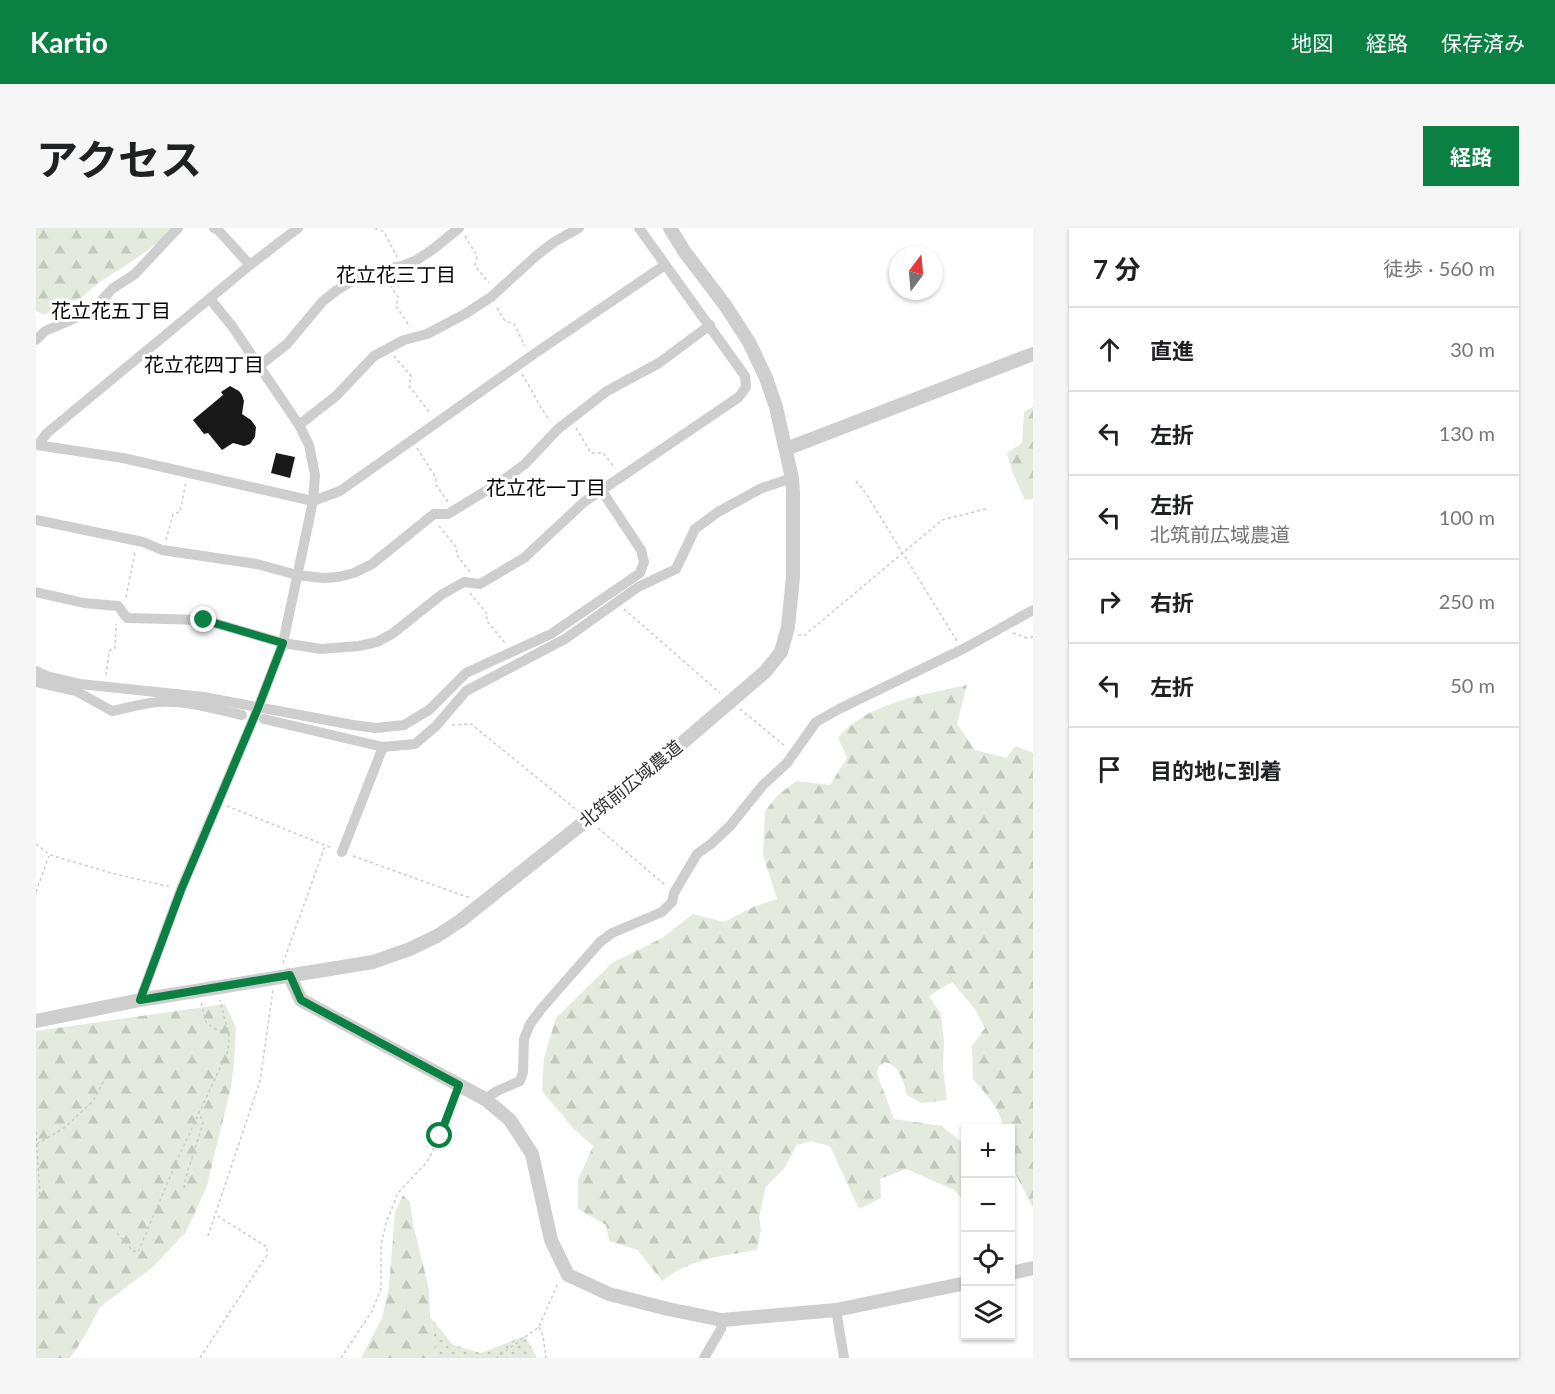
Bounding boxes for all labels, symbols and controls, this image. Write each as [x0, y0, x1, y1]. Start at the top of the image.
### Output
text: Kartio [30, 25, 108, 59]
text: 地図 [1291, 30, 1333, 55]
text: 経路 [1366, 30, 1408, 55]
text: 保存済み [1441, 30, 1525, 55]
button: 経路 [1423, 126, 1519, 186]
text: アクセス [36, 134, 202, 184]
north arrow [889, 246, 943, 300]
text: 7 分 [1093, 253, 1140, 285]
text: 徒歩 · 560 m [1383, 256, 1495, 280]
district label: 花立花三丁目 [336, 262, 456, 286]
district label: 花立花五丁目 [51, 298, 171, 322]
icon: ahead [1093, 333, 1126, 366]
text: 直進 [1150, 337, 1194, 364]
text: 30 m [1450, 337, 1495, 361]
district label: 花立花四丁目 [144, 352, 264, 376]
icon: left [1093, 417, 1126, 450]
text: 左折 [1150, 421, 1194, 448]
text: 130 m [1439, 421, 1495, 445]
district label: 花立花一丁目 [486, 475, 606, 499]
text: 左折 [1150, 491, 1194, 518]
icon: left [1093, 501, 1126, 534]
text: 100 m [1439, 505, 1495, 529]
text: 北筑前広域農道 [1150, 522, 1290, 546]
icon: right [1093, 585, 1126, 618]
text: 右折 [1150, 589, 1194, 616]
text: 250 m [1439, 589, 1495, 613]
route end [190, 606, 216, 632]
icon: left [1093, 669, 1126, 702]
text: 左折 [1150, 673, 1194, 700]
text: 50 m [1450, 673, 1495, 697]
street label: 北筑前広域農道 [574, 735, 686, 831]
icon: arrive [1093, 753, 1126, 786]
text: 目的地に到着 [1150, 757, 1282, 784]
route start [426, 1122, 452, 1148]
map controls [961, 1124, 1015, 1340]
button: + [961, 1124, 1015, 1178]
button: − [961, 1178, 1015, 1232]
button: locate [961, 1232, 1015, 1286]
button: layers [961, 1286, 1015, 1340]

